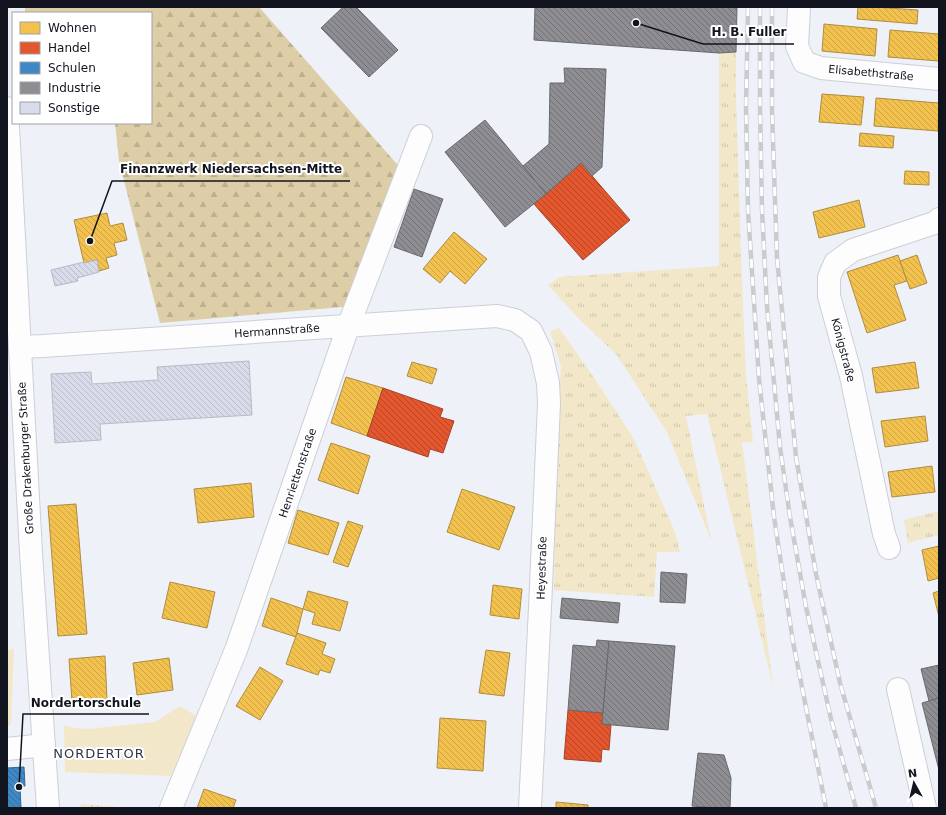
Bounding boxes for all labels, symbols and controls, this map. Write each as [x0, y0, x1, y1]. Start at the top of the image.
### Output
legend [12, 12, 152, 124]
callout: H. B. Fuller [703, 20, 794, 44]
text: Wohnen [48, 21, 97, 35]
text: H. B. Fuller [711, 25, 787, 39]
text: Handel [48, 41, 90, 55]
text: Schulen [48, 61, 96, 75]
street label: Elisabethstraße [828, 63, 914, 83]
text: Industrie [48, 81, 101, 95]
text: Sonstige [48, 101, 100, 115]
callout: Finanzwerk Niedersachsen-Mitte [112, 157, 350, 181]
text: Finanzwerk Niedersachsen-Mitte [120, 162, 342, 176]
street label: Königstraße [828, 317, 858, 383]
street label: Hermannstraße [234, 322, 320, 340]
street label: Große Drakenburger Straße [16, 381, 36, 534]
street label: Henriettenstraße [277, 426, 319, 519]
street label: Heyestraße [534, 536, 550, 600]
callout: Nordertorschule [23, 690, 149, 714]
text: Nordertorschule [31, 696, 141, 710]
district label: NORDERTOR [53, 746, 145, 761]
north arrow [894, 763, 934, 803]
text: N [907, 767, 918, 781]

